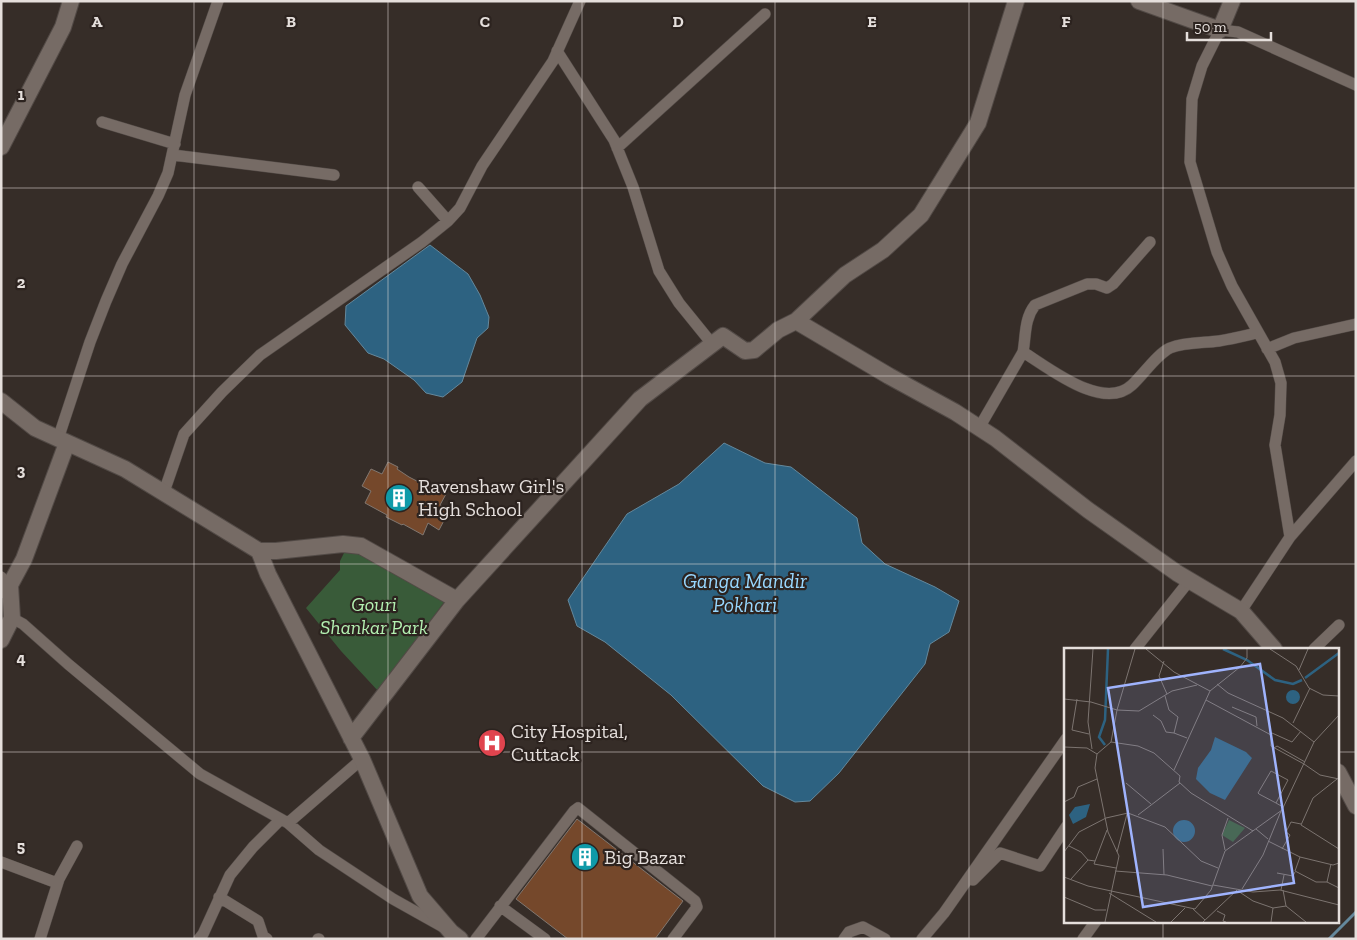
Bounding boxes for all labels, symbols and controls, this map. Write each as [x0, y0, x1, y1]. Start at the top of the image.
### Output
scale bar [1187, 10, 1271, 42]
text: A [92, 12, 103, 31]
text: B [286, 12, 296, 31]
text: C [480, 12, 490, 31]
text: D [672, 12, 684, 31]
text: E [867, 12, 877, 31]
text: F [1061, 12, 1071, 31]
text: 50 m [1194, 18, 1227, 36]
text: 1 [18, 85, 25, 104]
text: 2 [17, 273, 26, 292]
text: 3 [17, 461, 26, 480]
place label: Ravenshaw Girl's High School [418, 474, 564, 521]
building icon: Ravenshaw Girl's High School [384, 483, 414, 513]
water label: Ganga Mandir Pokhari [683, 568, 808, 617]
park label: Gouri Shankar Park [320, 592, 428, 639]
inset map [1064, 648, 1340, 922]
text: 4 [16, 649, 26, 668]
place label: City Hospital, Cuttack [511, 719, 628, 766]
hospital icon: City Hospital, Cuttack [477, 728, 507, 758]
text: 5 [17, 837, 25, 856]
building icon: Big Bazar [570, 842, 600, 872]
place label: Big Bazar [604, 845, 686, 869]

